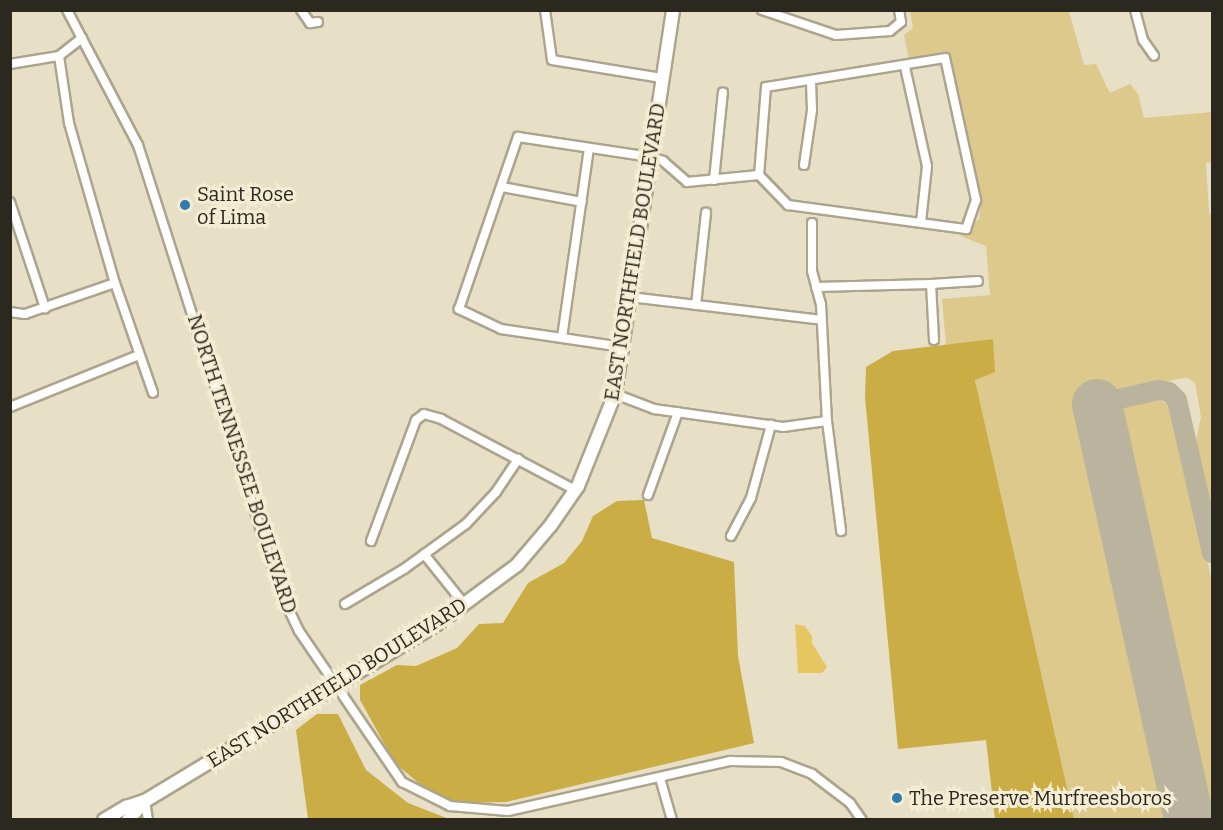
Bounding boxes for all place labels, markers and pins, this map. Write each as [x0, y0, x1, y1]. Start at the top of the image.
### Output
place label: Saint Rose of Lima [197, 182, 294, 229]
marker: Saint Rose of Lima [178, 198, 192, 212]
place label: The Preserve Murfreesboros [909, 786, 1172, 810]
marker: The Preserve Murfreesboros [890, 791, 904, 805]

